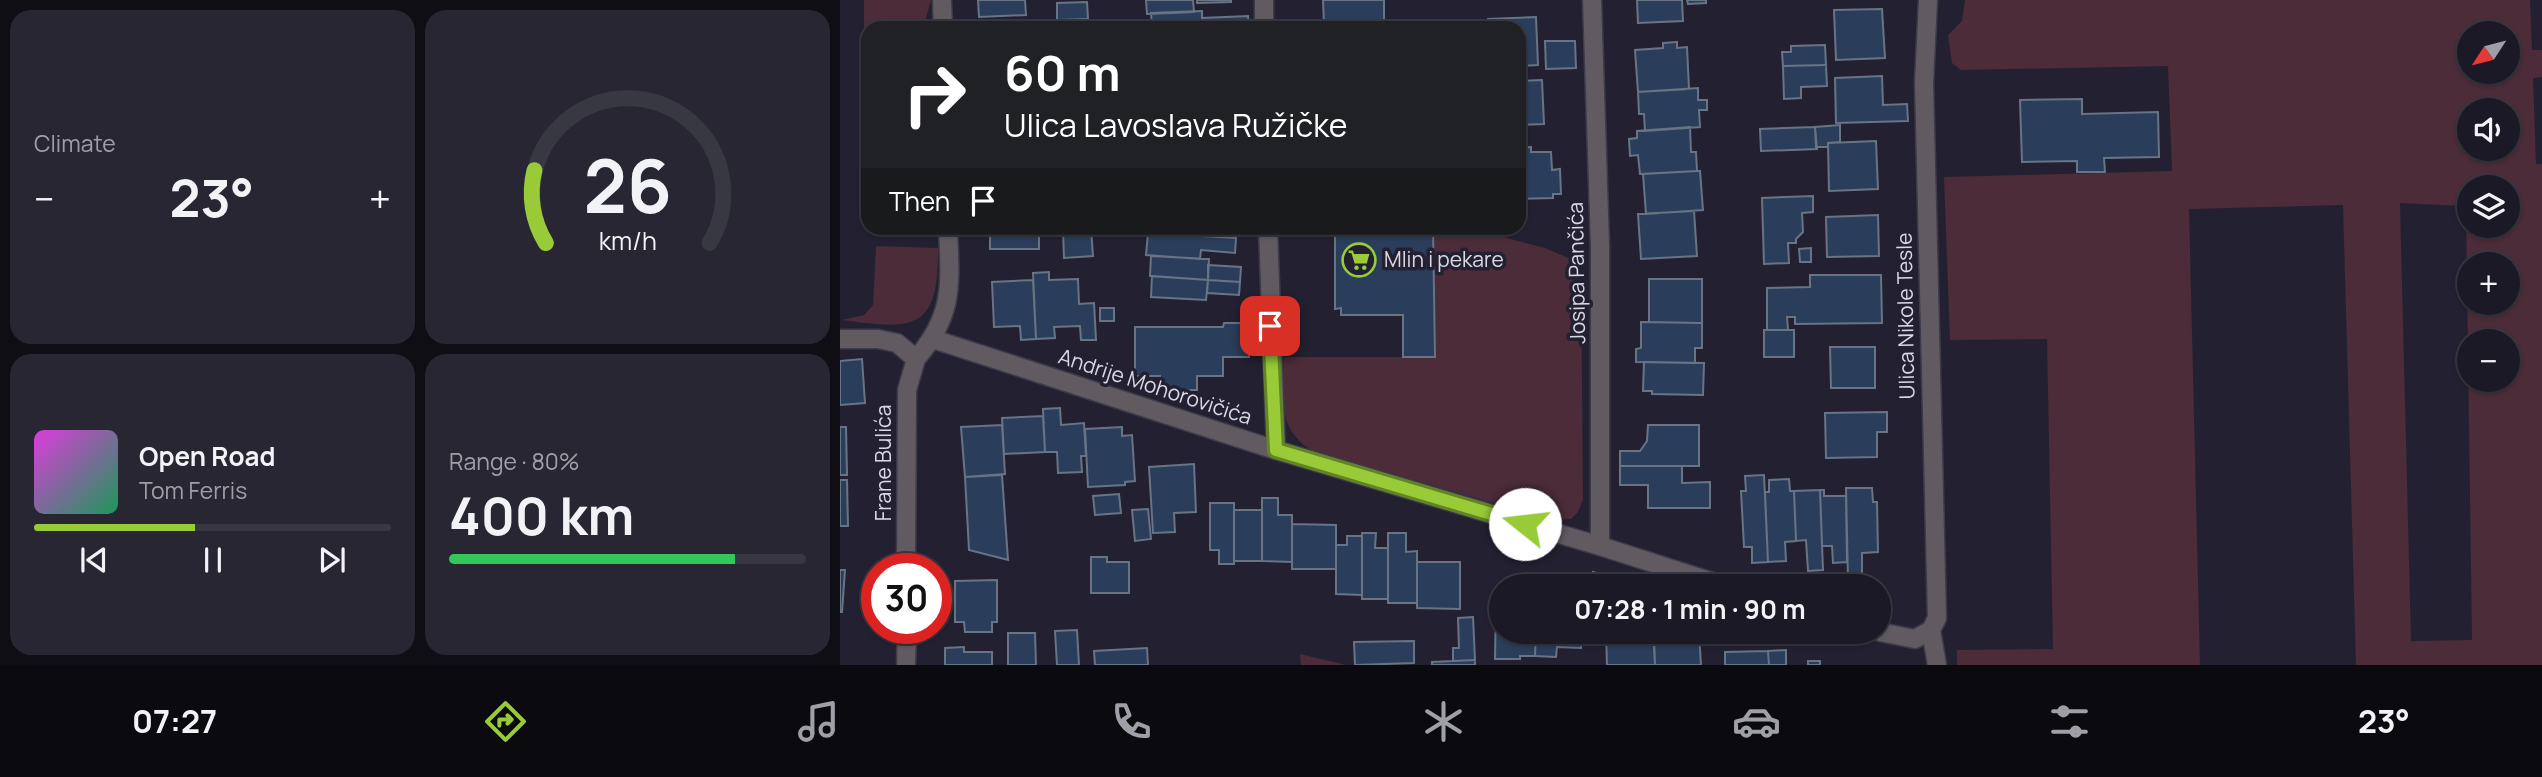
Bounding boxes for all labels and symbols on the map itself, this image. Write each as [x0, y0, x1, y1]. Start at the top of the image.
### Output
north arrow [2457, 21, 2520, 84]
street label: Josipa Pančića [1561, 202, 1591, 344]
street label: Ulica Nikole Tesle [1890, 232, 1920, 400]
supermarket icon: Mlin i pekare [1340, 241, 1378, 279]
place label: Mlin i pekare [1384, 245, 1504, 273]
pin [1240, 296, 1300, 356]
street label: Andrije Mohorovičića [1055, 342, 1256, 431]
street label: Frane Bulića [869, 405, 897, 521]
position arrow [1488, 487, 1562, 561]
speed limit sign: 30 [861, 553, 952, 644]

